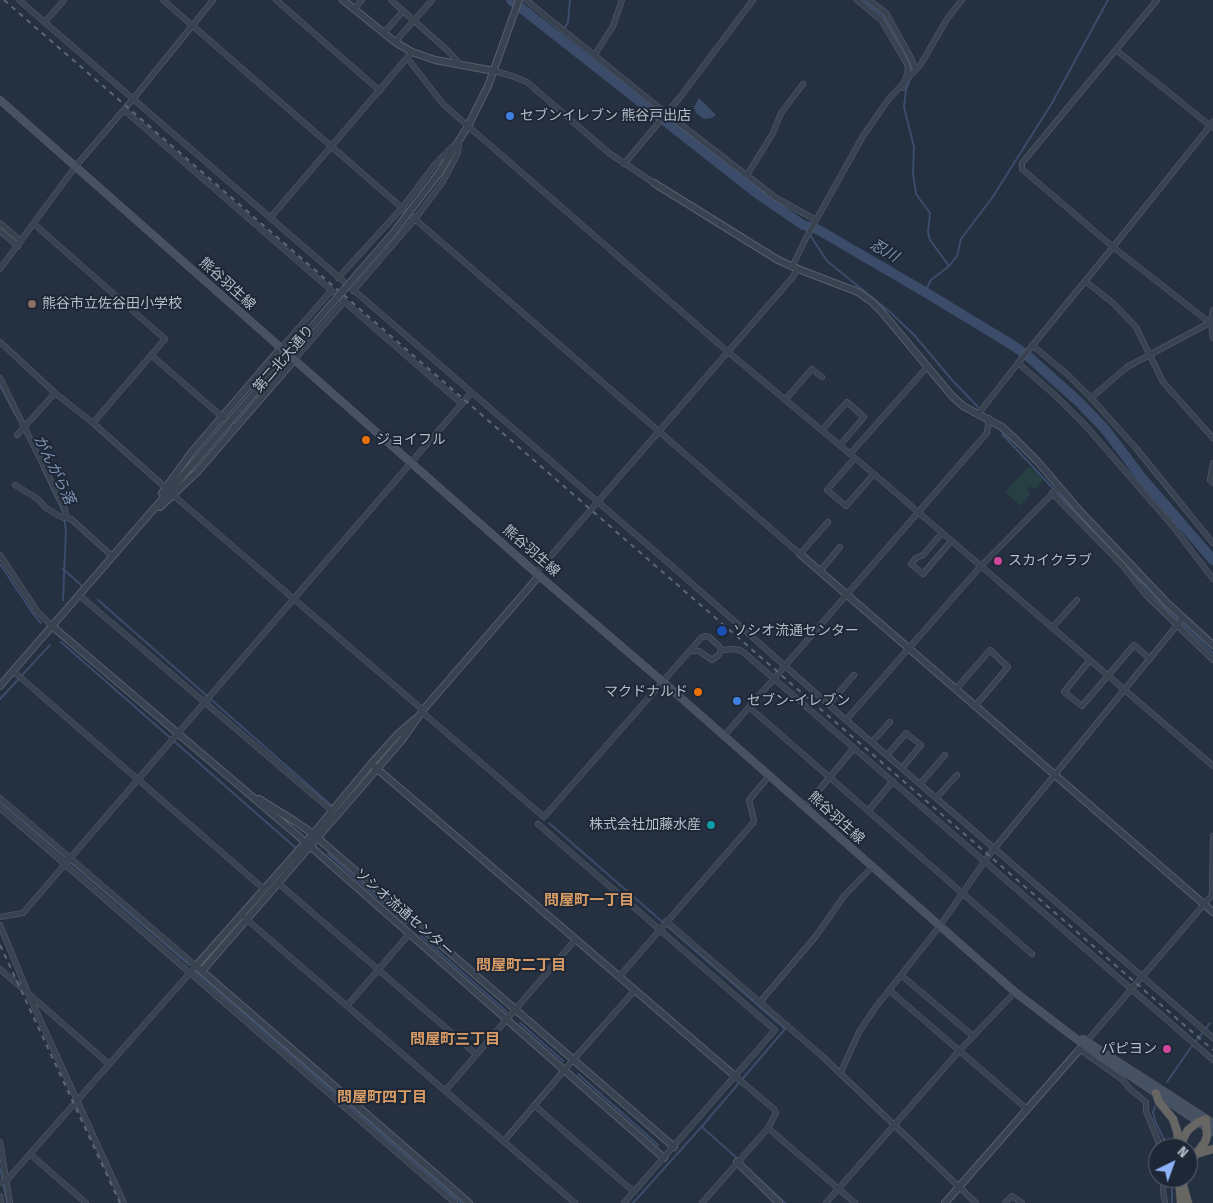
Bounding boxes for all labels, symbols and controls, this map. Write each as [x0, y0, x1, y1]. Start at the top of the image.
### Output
place label: セブンイレブン 熊谷戸出店 [520, 108, 691, 124]
marker: セブンイレブン 熊谷戸出店 [504, 110, 516, 122]
water label: 忍川 [867, 236, 901, 266]
street label: 熊谷羽生線 [195, 254, 259, 314]
place label: 熊谷市立佐谷田小学校 [42, 296, 182, 312]
marker: 熊谷市立佐谷田小学校 [26, 298, 38, 310]
street label: 第二北大通り [250, 322, 318, 396]
water label: がんがら落 [29, 432, 79, 508]
place label: ジョイフル [376, 432, 446, 448]
marker: ジョイフル [360, 434, 372, 446]
street label: 熊谷羽生線 [499, 522, 563, 580]
place label: スカイクラブ [1008, 553, 1092, 569]
marker: スカイクラブ [992, 555, 1004, 567]
place label: ソシオ流通センター [733, 623, 859, 639]
marker: ソシオ流通センター [715, 624, 729, 638]
place label: マクドナルド [604, 684, 688, 700]
marker: マクドナルド [692, 686, 704, 698]
place label: セブン-イレブン [747, 693, 850, 709]
marker: セブン-イレブン [731, 695, 743, 707]
street label: 熊谷羽生線 [804, 788, 868, 848]
place label: 株式会社加藤水産 [589, 817, 701, 833]
marker: 株式会社加藤水産 [705, 819, 717, 831]
street label: ソシオ流通センター [351, 865, 457, 961]
district label: 問屋町一丁目 [544, 892, 634, 910]
district label: 問屋町二丁目 [476, 957, 566, 975]
district label: 問屋町三丁目 [410, 1031, 500, 1049]
place label: パピヨン [1101, 1041, 1157, 1057]
marker: パピヨン [1161, 1043, 1173, 1055]
district label: 問屋町四丁目 [337, 1089, 427, 1107]
north arrow [1148, 1138, 1198, 1188]
text: N [1174, 1143, 1192, 1161]

